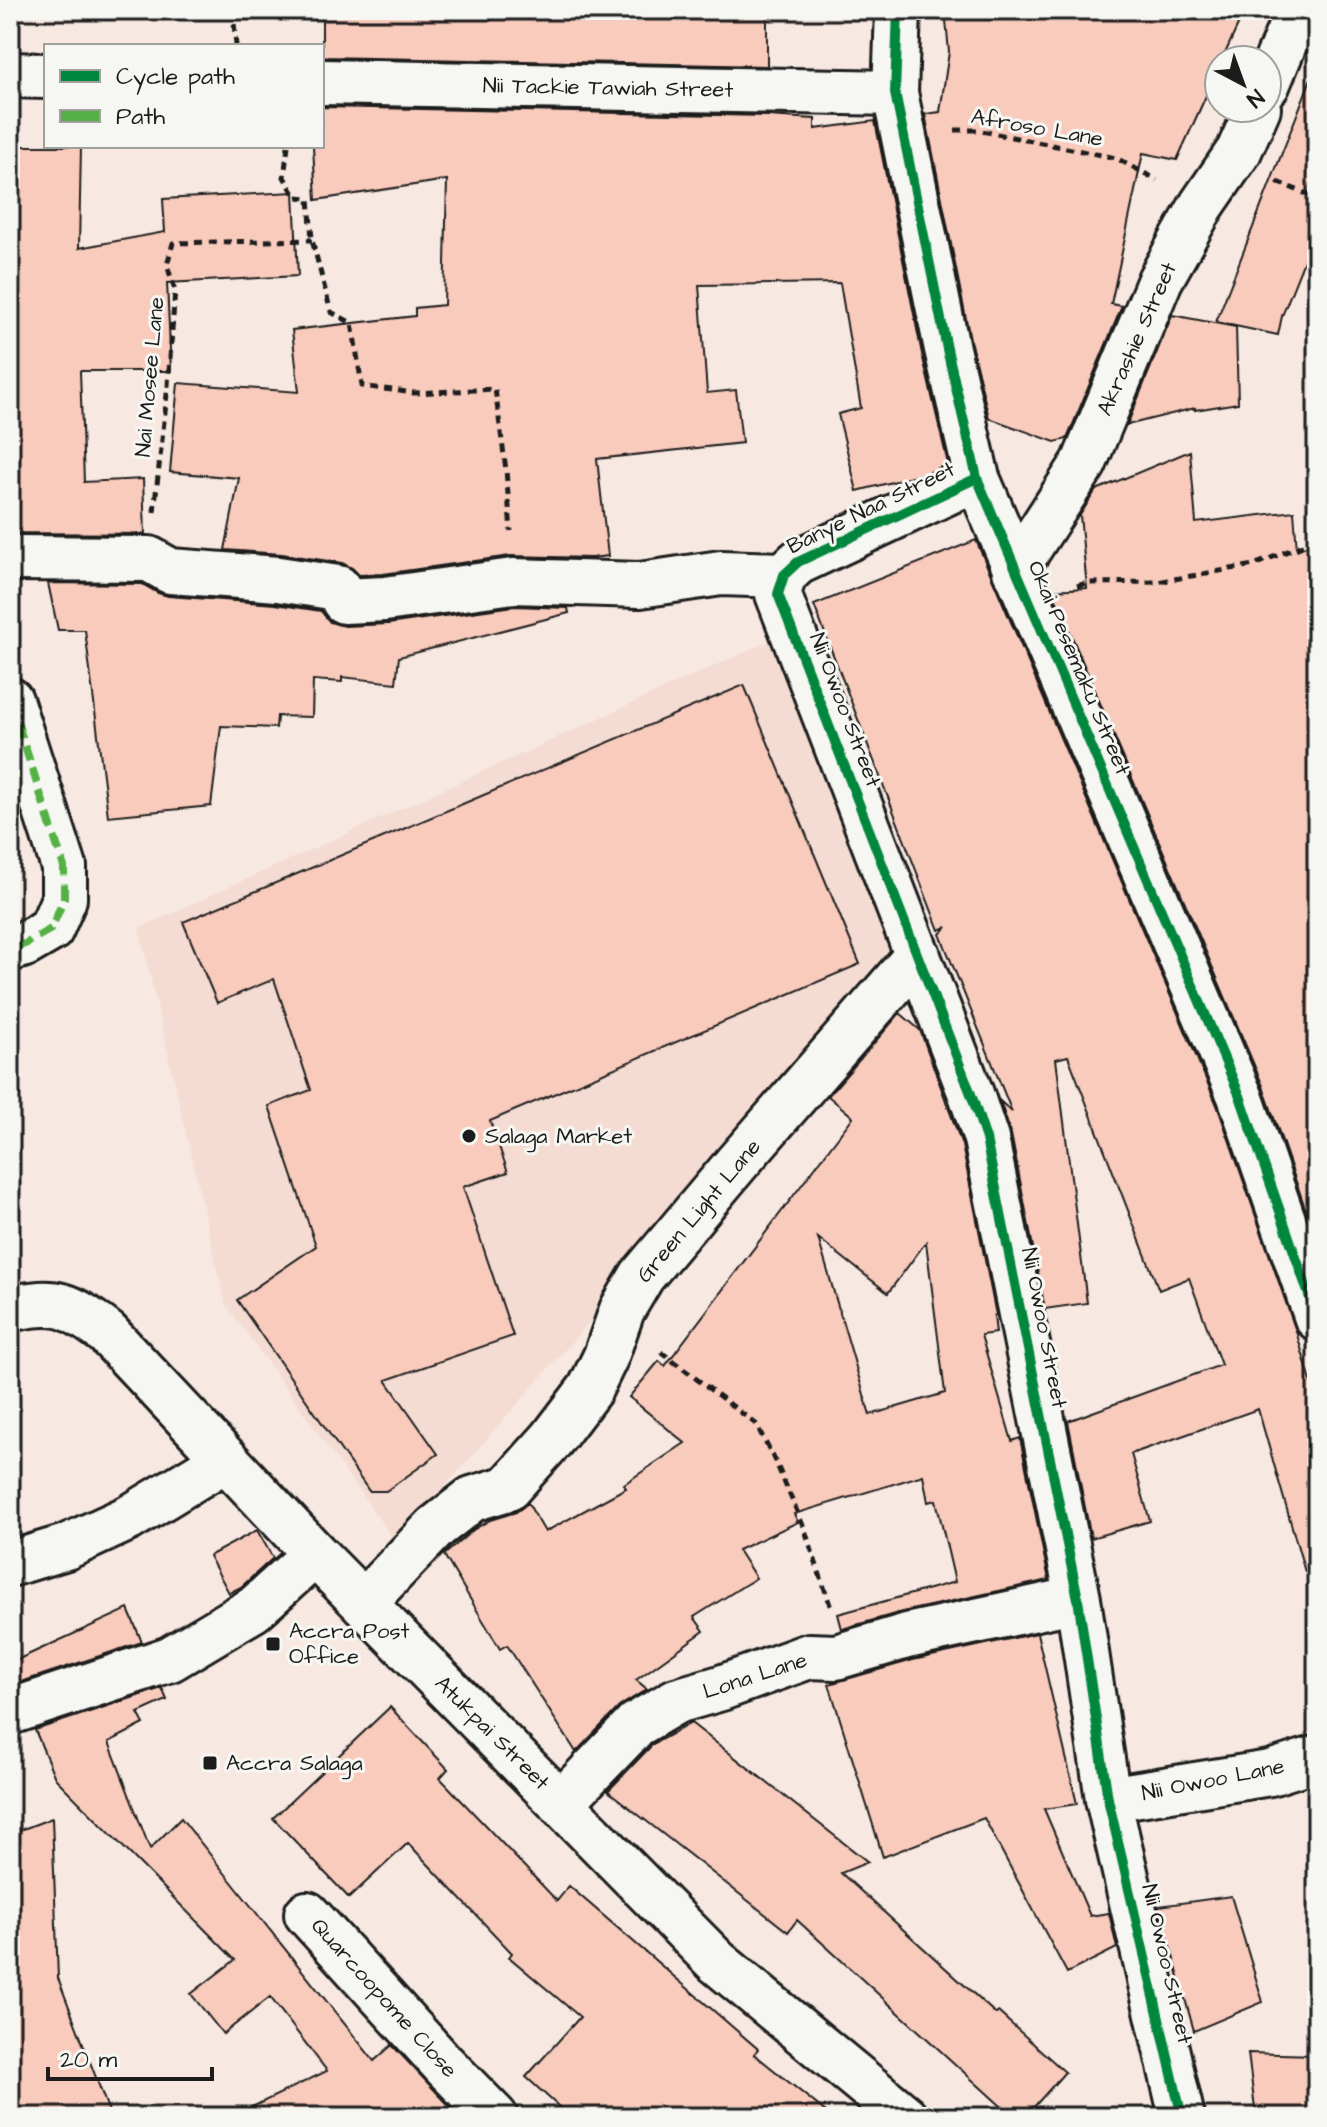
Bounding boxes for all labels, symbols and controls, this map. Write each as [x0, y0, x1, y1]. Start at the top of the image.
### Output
legend [44, 44, 324, 148]
north arrow [1203, 44, 1283, 124]
text: Cycle path [116, 60, 235, 95]
street label: Nii Tackie Tawiah Street [483, 70, 734, 106]
text: N [1240, 82, 1271, 114]
text: Path [116, 100, 165, 134]
street label: Afroso Lane [969, 101, 1105, 155]
street label: Akrashie Street [1089, 257, 1185, 421]
street label: Nai Mosee Lane [128, 296, 172, 458]
street label: Banye Naa Street [782, 454, 961, 563]
street label: Okai Pesemaku Street [1020, 556, 1138, 780]
street label: Nii Owoo Street [801, 628, 889, 792]
place label: Salaga Market [485, 1121, 632, 1153]
marker: Salaga Market [460, 1127, 478, 1145]
street label: Green Light Lane [630, 1132, 769, 1290]
street label: Nii Owoo Street [1013, 1245, 1075, 1411]
place label: Accra Post Office [289, 1616, 410, 1672]
marker: Accra Post Office [264, 1635, 282, 1653]
street label: Lona Lane [699, 1645, 811, 1707]
street label: Atukpai Street [428, 1669, 556, 1797]
place label: Accra Salaga [226, 1748, 363, 1780]
street label: Nii Owoo Lane [1139, 1751, 1287, 1809]
marker: Accra Salaga [201, 1754, 219, 1772]
street label: Nii Owoo Street [1134, 1881, 1200, 2047]
street label: Quarcoopome Close [304, 1911, 464, 2085]
scale bar [48, 2031, 212, 2081]
text: 20 m [60, 2043, 117, 2077]

